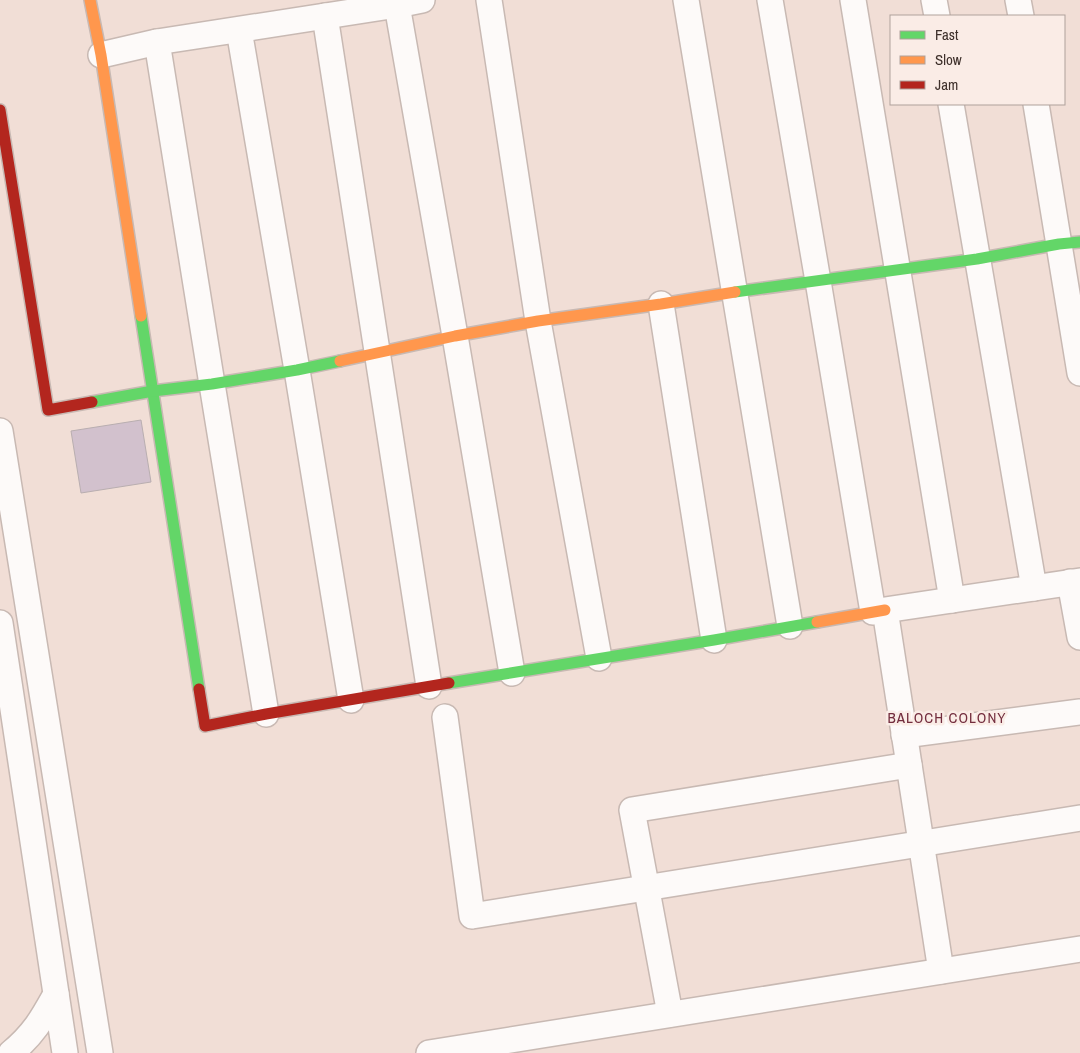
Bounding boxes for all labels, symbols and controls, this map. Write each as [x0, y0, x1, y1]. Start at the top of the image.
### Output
legend [890, 15, 1065, 105]
text: Fast [935, 24, 959, 45]
text: Slow [935, 49, 962, 70]
text: Jam [935, 74, 958, 95]
district label: BALOCH COLONY [888, 707, 1006, 728]

